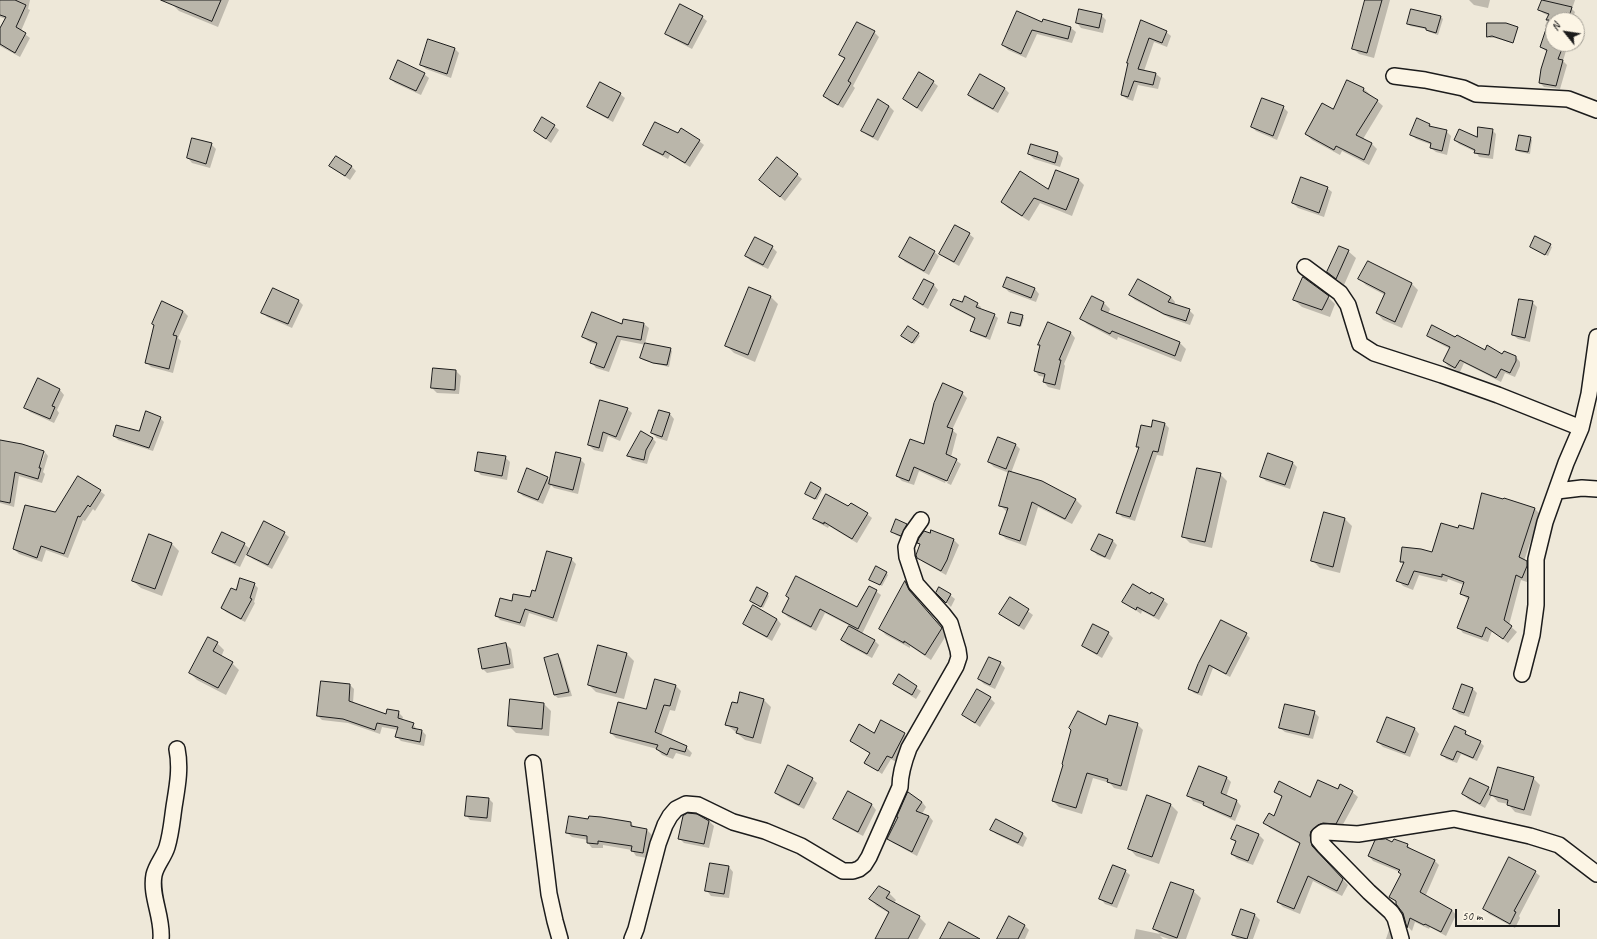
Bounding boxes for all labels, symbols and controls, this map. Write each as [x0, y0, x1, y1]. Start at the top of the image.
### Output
north arrow [1545, 12, 1585, 52]
text: N [1548, 20, 1563, 33]
scale bar [1457, 901, 1562, 927]
text: 50 m [1462, 908, 1482, 924]

